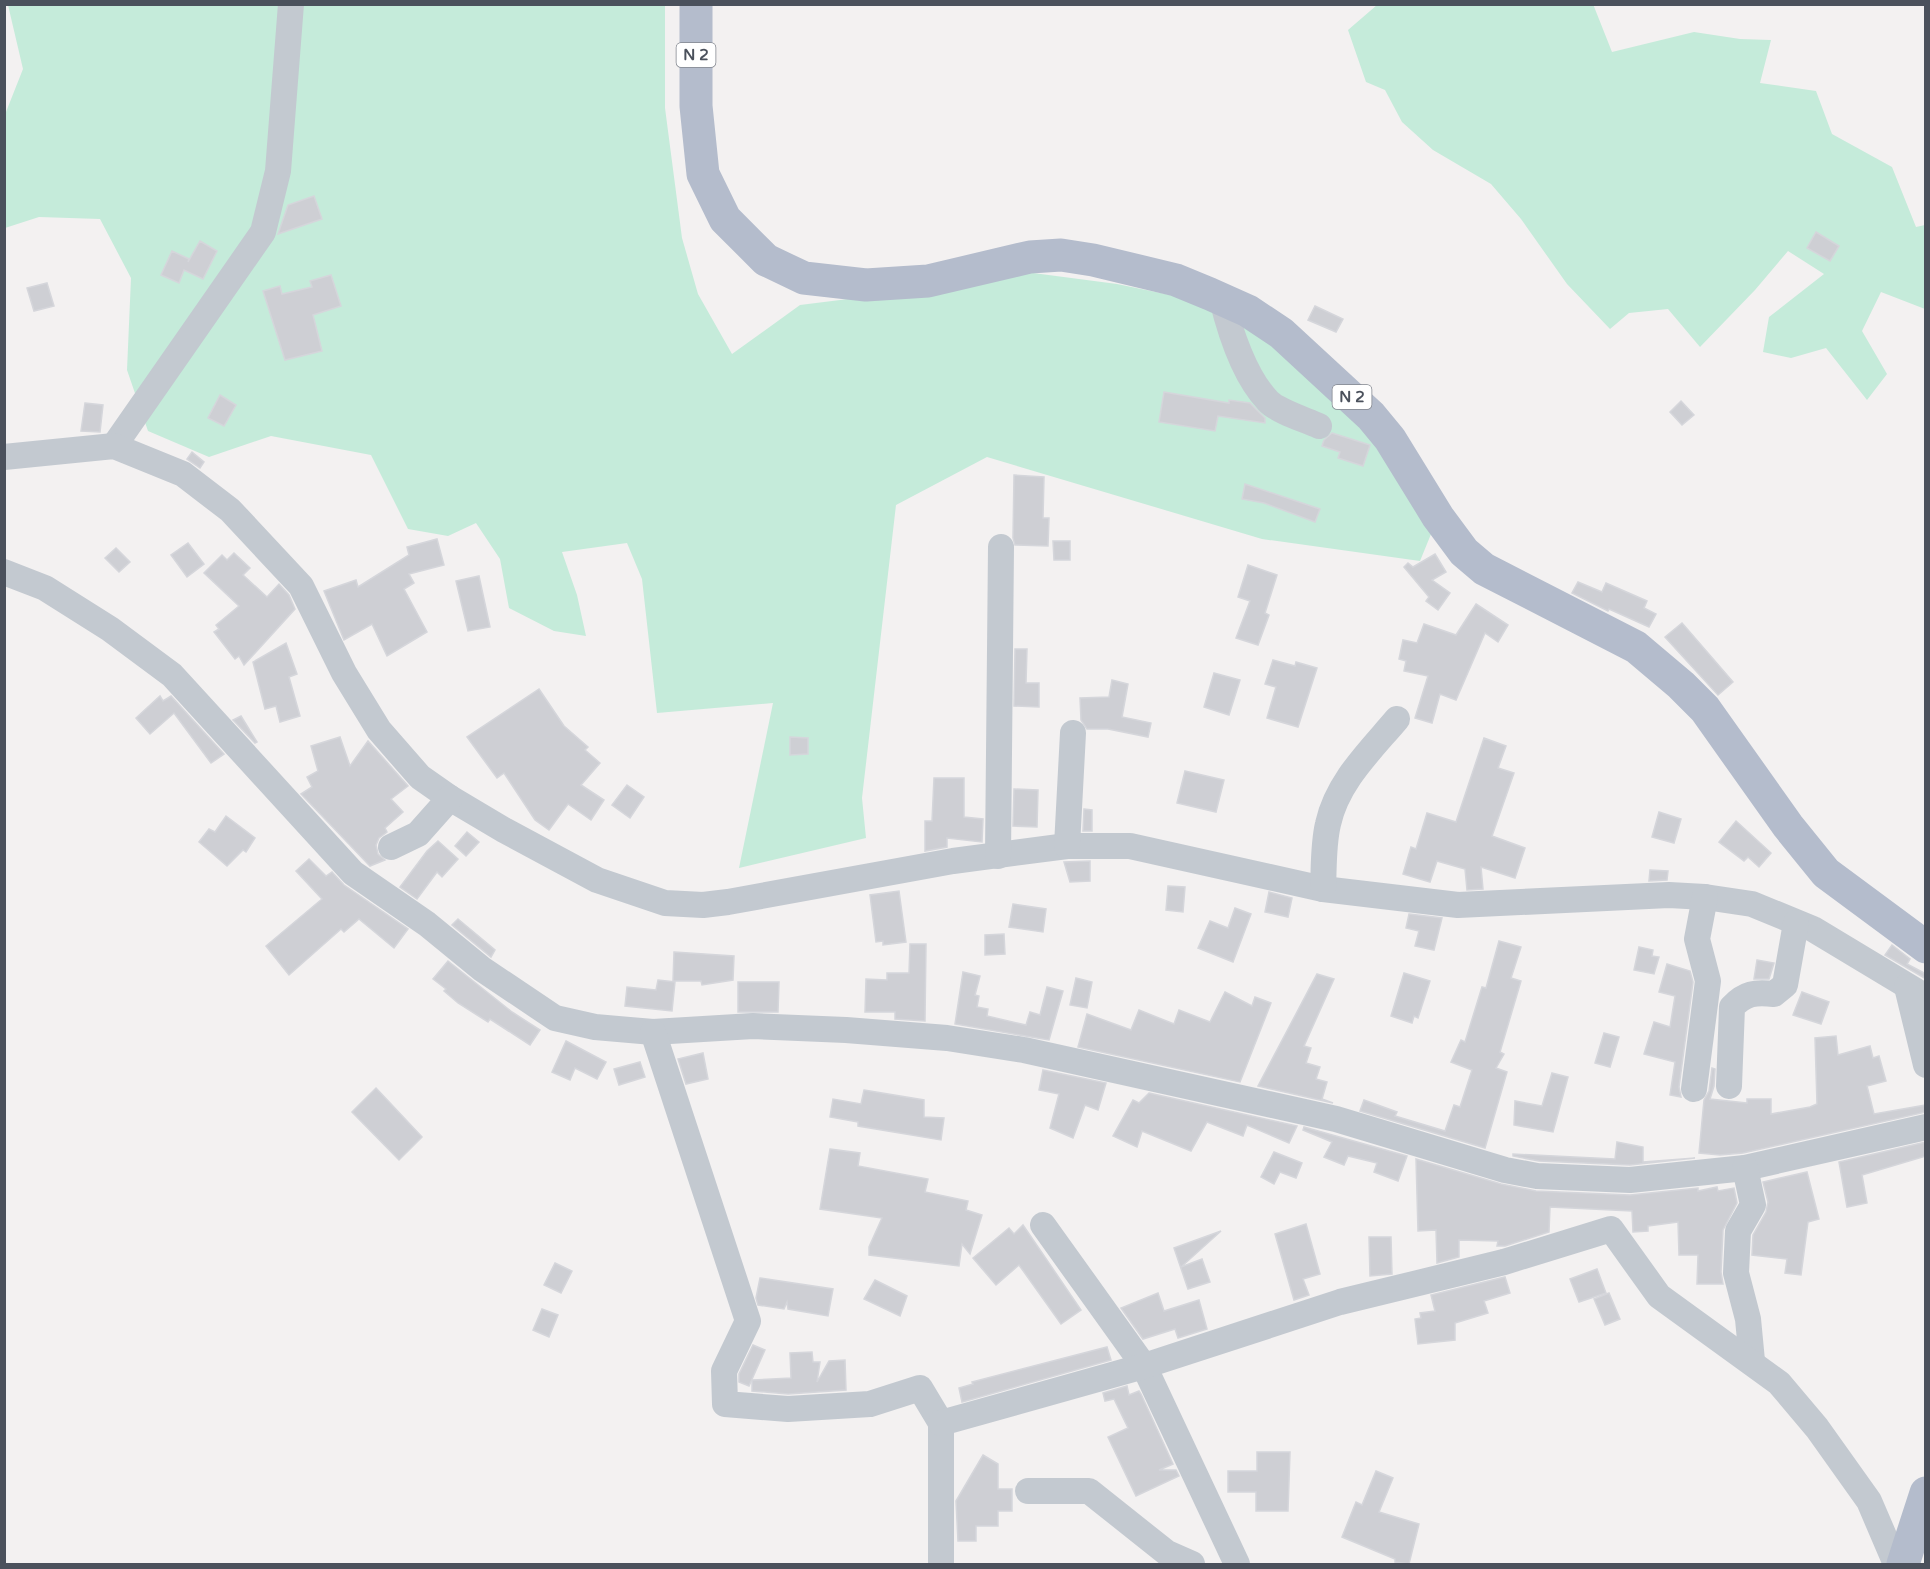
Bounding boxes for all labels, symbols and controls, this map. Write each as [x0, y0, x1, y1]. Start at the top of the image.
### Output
road number: N 2 [676, 43, 716, 67]
road number: N 2 [1332, 385, 1372, 409]

